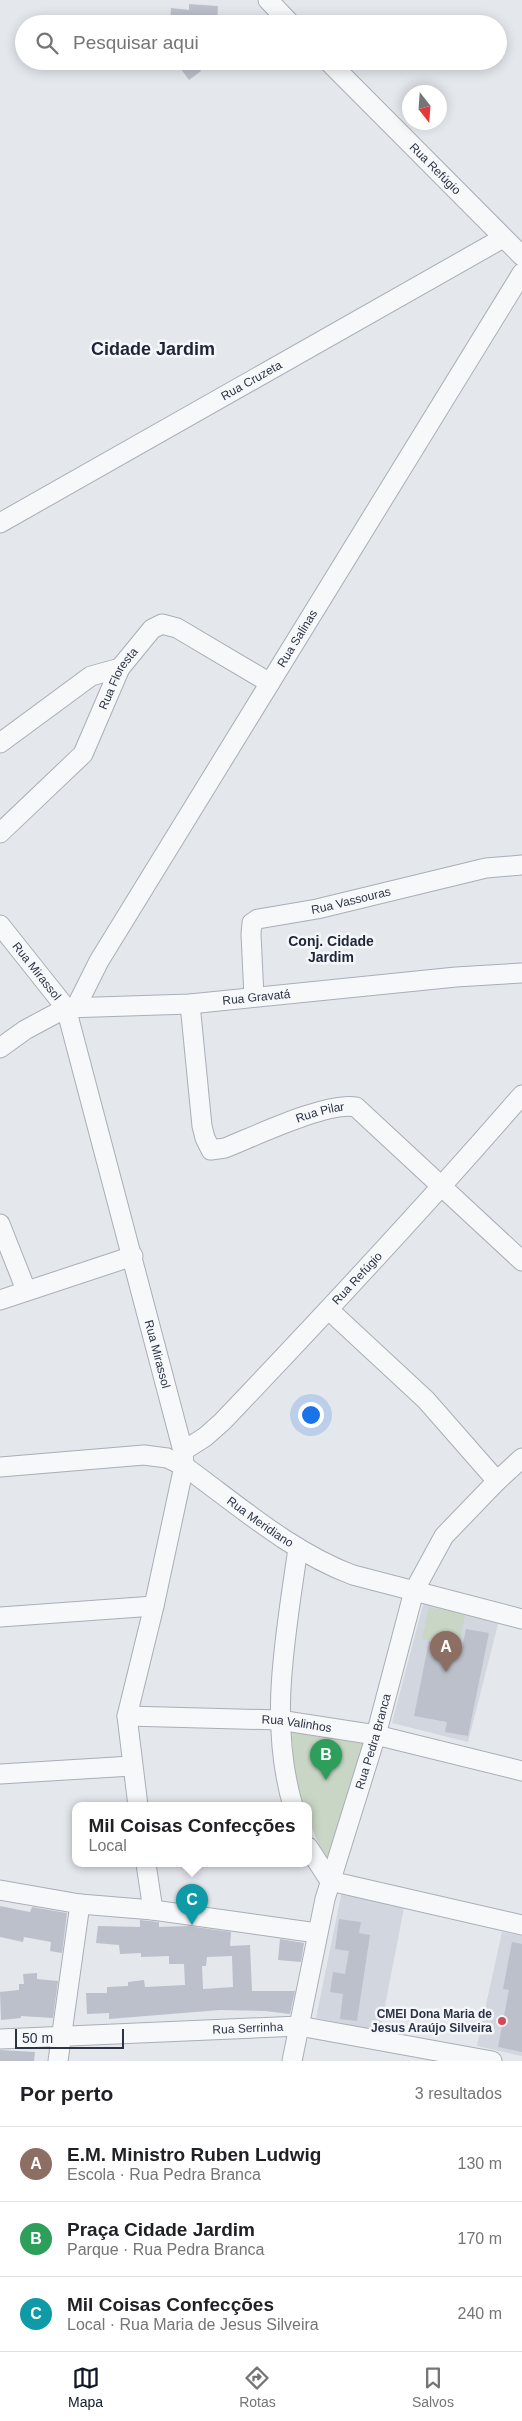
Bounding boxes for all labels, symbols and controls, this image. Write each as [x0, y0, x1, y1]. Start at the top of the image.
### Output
search box [15, 15, 507, 70]
icon: search [33, 29, 61, 57]
text: Pesquisar aqui [73, 32, 199, 53]
north arrow [402, 85, 447, 130]
street label: Rua Refúgio [407, 140, 464, 198]
district label: Cidade Jardim [91, 339, 215, 359]
street label: Rua Cruzeta [219, 358, 285, 403]
street label: Rua Salinas [274, 607, 320, 670]
street label: Rua Floresta [96, 645, 141, 712]
street label: Rua Vassouras [310, 884, 392, 917]
district label: Conj. Cidade Jardim [288, 933, 374, 965]
street label: Rua Mirassol [9, 939, 64, 1003]
street label: Rua Gravatá [222, 987, 291, 1008]
street label: Rua Pilar [294, 1100, 345, 1126]
street label: Rua Refúgio [329, 1249, 385, 1308]
street label: Rua Mirassol [142, 1318, 173, 1390]
your location [298, 1402, 324, 1428]
street label: Rua Meridiano [224, 1494, 296, 1550]
pin: A [430, 1631, 462, 1672]
street label: Rua Pedra Branca [353, 1692, 394, 1791]
street label: Rua Valinhos [261, 1713, 333, 1735]
pin: B [310, 1739, 342, 1780]
popup [72, 1802, 312, 1867]
text: Mil Coisas Confecções [89, 1815, 295, 1836]
text: Local [89, 1837, 127, 1854]
pin: C [176, 1884, 208, 1925]
place label: CMEI Dona Maria de Jesus Araújo Silveira [371, 2007, 492, 2035]
marker: CMEI Dona Maria de Jesus Araújo Silveira [496, 2015, 508, 2027]
street label: Rua Serrinha [212, 2020, 284, 2037]
scale bar [15, 2026, 124, 2049]
text: 50 m [22, 2030, 53, 2046]
text: Por perto [20, 2082, 113, 2105]
text: 3 resultados [415, 2085, 502, 2102]
text: E.M. Ministro Ruben Ludwig [67, 2144, 321, 2165]
text: A [30, 2155, 42, 2172]
text: 130 m [458, 2155, 502, 2172]
text: Escola · Rua Pedra Branca [67, 2166, 261, 2183]
text: Praça Cidade Jardim [67, 2219, 255, 2240]
text: B [30, 2230, 42, 2247]
text: 170 m [458, 2230, 502, 2247]
text: Parque · Rua Pedra Branca [67, 2241, 264, 2258]
text: Mil Coisas Confecções [67, 2294, 274, 2315]
text: C [30, 2305, 42, 2322]
text: 240 m [458, 2305, 502, 2322]
text: Local · Rua Maria de Jesus Silveira [67, 2316, 319, 2333]
tab: Mapa [68, 2364, 103, 2410]
tab: Rotas [239, 2364, 276, 2410]
tab: Salvos [412, 2364, 454, 2410]

